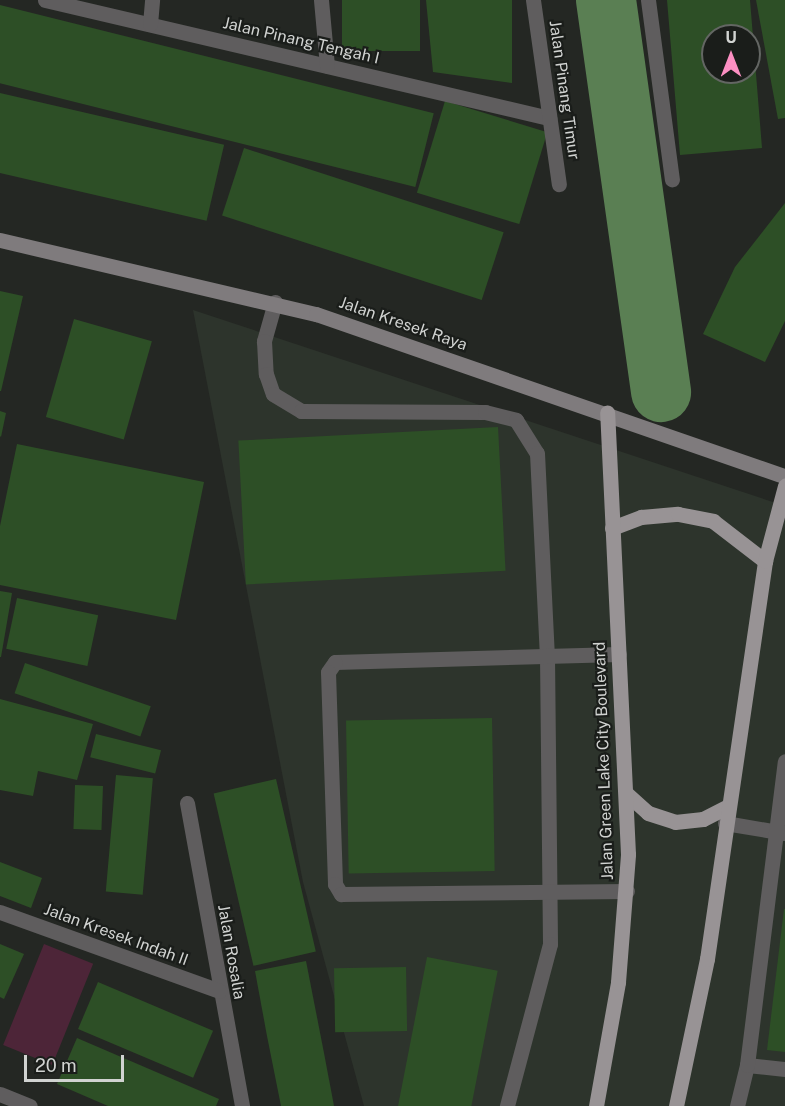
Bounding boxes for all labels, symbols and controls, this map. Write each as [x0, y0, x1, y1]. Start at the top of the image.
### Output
street label: Jalan Pinang Tengah I [221, 14, 381, 68]
street label: Jalan Pinang Timur [545, 19, 583, 161]
north arrow [701, 24, 761, 84]
text: U [725, 28, 737, 47]
street label: Jalan Kresek Raya [336, 293, 470, 355]
street label: Jalan Green Lake City Boulevard [590, 641, 618, 881]
street label: Jalan Kresek Indah II [41, 900, 191, 970]
street label: Jalan Rosalia [213, 903, 249, 1001]
scale bar [27, 1043, 128, 1081]
text: 20 m [35, 1055, 77, 1076]

